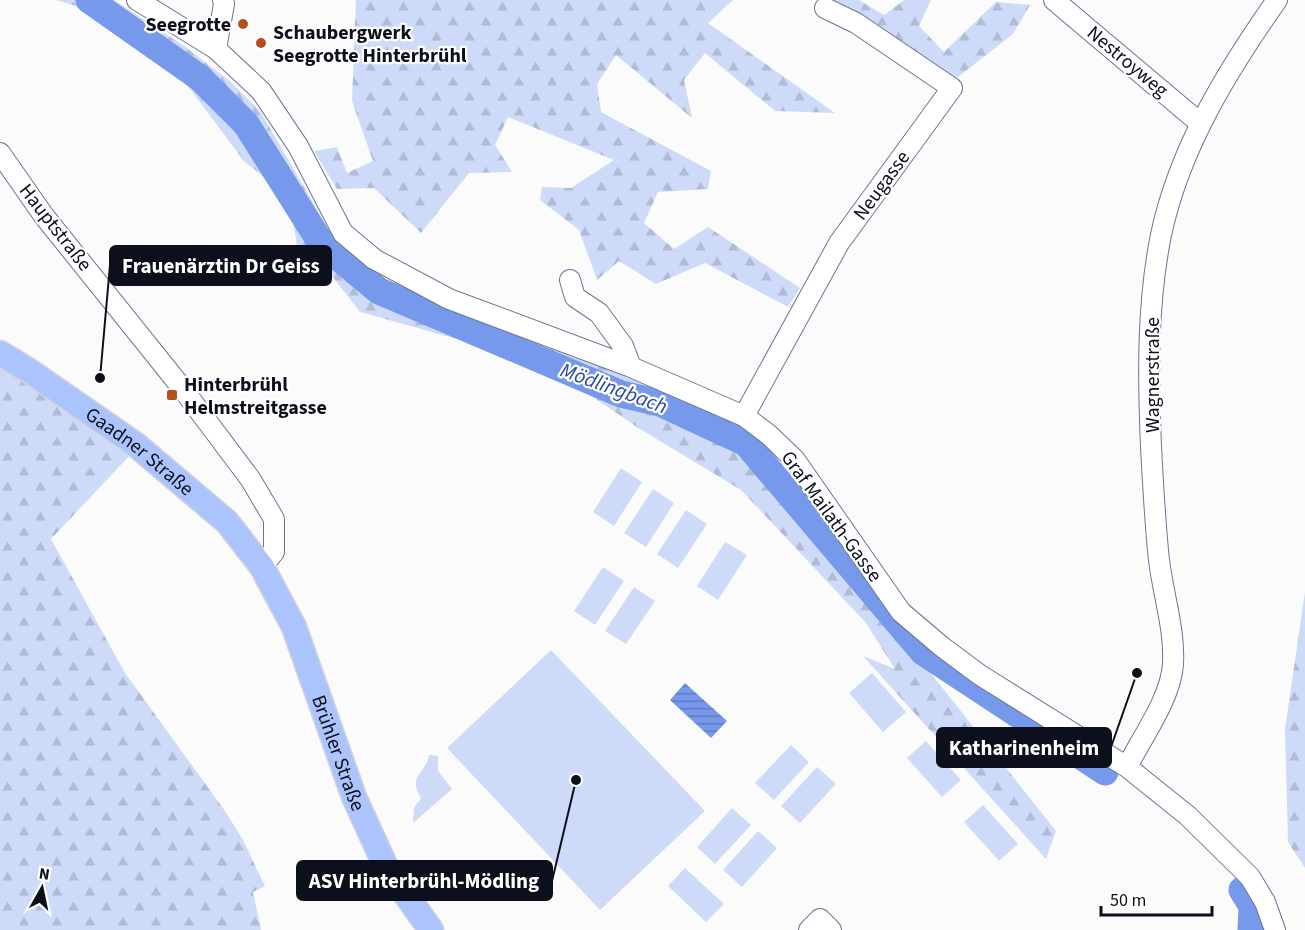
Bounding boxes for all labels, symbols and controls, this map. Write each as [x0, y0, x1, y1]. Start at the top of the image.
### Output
place label: Seegrotte [145, 11, 231, 39]
marker: Seegrotte [236, 17, 250, 31]
place label: Schaubergwerk Seegrotte Hinterbrühl [273, 19, 467, 70]
street label: Nestroyweg [1081, 19, 1174, 104]
marker: Schaubergwerk Seegrotte Hinterbrühl [254, 36, 268, 50]
street label: Neugasse [847, 145, 917, 226]
street label: Hauptstraße [12, 178, 98, 277]
callout: Frauenärztin Dr Geiss [110, 246, 331, 285]
text: Frauenärztin Dr Geiss [122, 251, 320, 281]
street label: Wagnerstraße [1139, 317, 1167, 433]
water label: Mödlingbach [556, 355, 672, 421]
place label: Hinterbrühl Helmstreitgasse [184, 371, 327, 422]
marker: Hinterbrühl Helmstreitgasse [165, 388, 179, 402]
street label: Gaadner Straße [80, 401, 199, 503]
street label: Graf Mailath-Gasse [774, 445, 888, 588]
street label: Brühler Straße [304, 691, 372, 816]
callout: Katharinenheim [937, 728, 1111, 767]
text: Katharinenheim [949, 733, 1099, 763]
north arrow [12, 858, 72, 918]
callout: ASV Hinterbrühl-Mödling [297, 861, 552, 900]
text: N [37, 862, 51, 886]
text: ASV Hinterbrühl-Mödling [308, 866, 539, 896]
scale bar [1101, 879, 1212, 917]
text: 50 m [1110, 888, 1146, 913]

